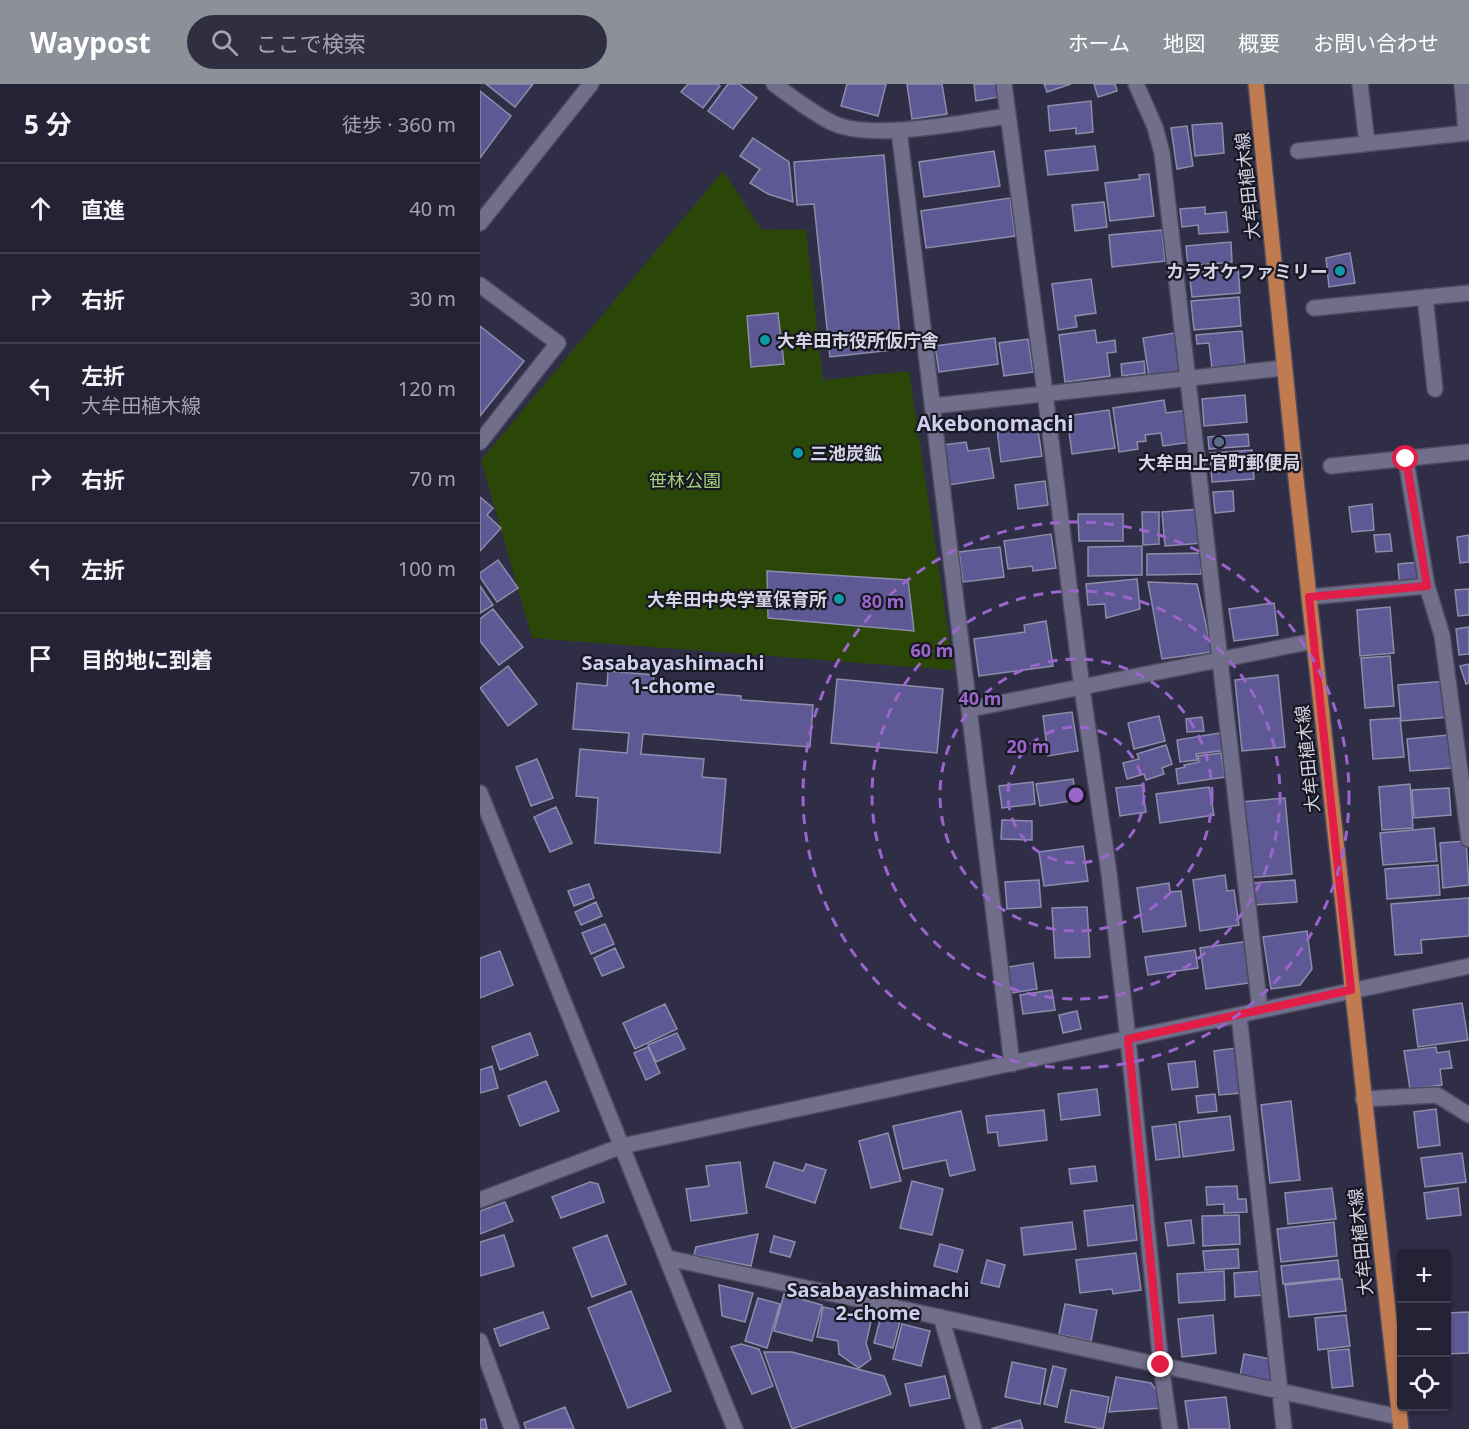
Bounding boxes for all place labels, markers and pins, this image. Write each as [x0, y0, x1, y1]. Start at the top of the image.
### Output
place label: カラオケファミリー [1166, 259, 1328, 283]
marker: カラオケファミリー [1333, 264, 1347, 278]
place label: 大牟田市役所仮庁舎 [777, 328, 939, 352]
marker: 大牟田市役所仮庁舎 [758, 333, 772, 347]
marker: 大牟田上官町郵便局 [1212, 435, 1226, 449]
place label: 三池炭鉱 [810, 441, 882, 465]
marker: 三池炭鉱 [791, 446, 805, 460]
place label: 大牟田上官町郵便局 [1138, 450, 1300, 474]
place label: 大牟田中央学童保育所 [647, 587, 827, 611]
marker: 大牟田中央学童保育所 [832, 592, 846, 606]
centre of rings [1066, 785, 1086, 805]

